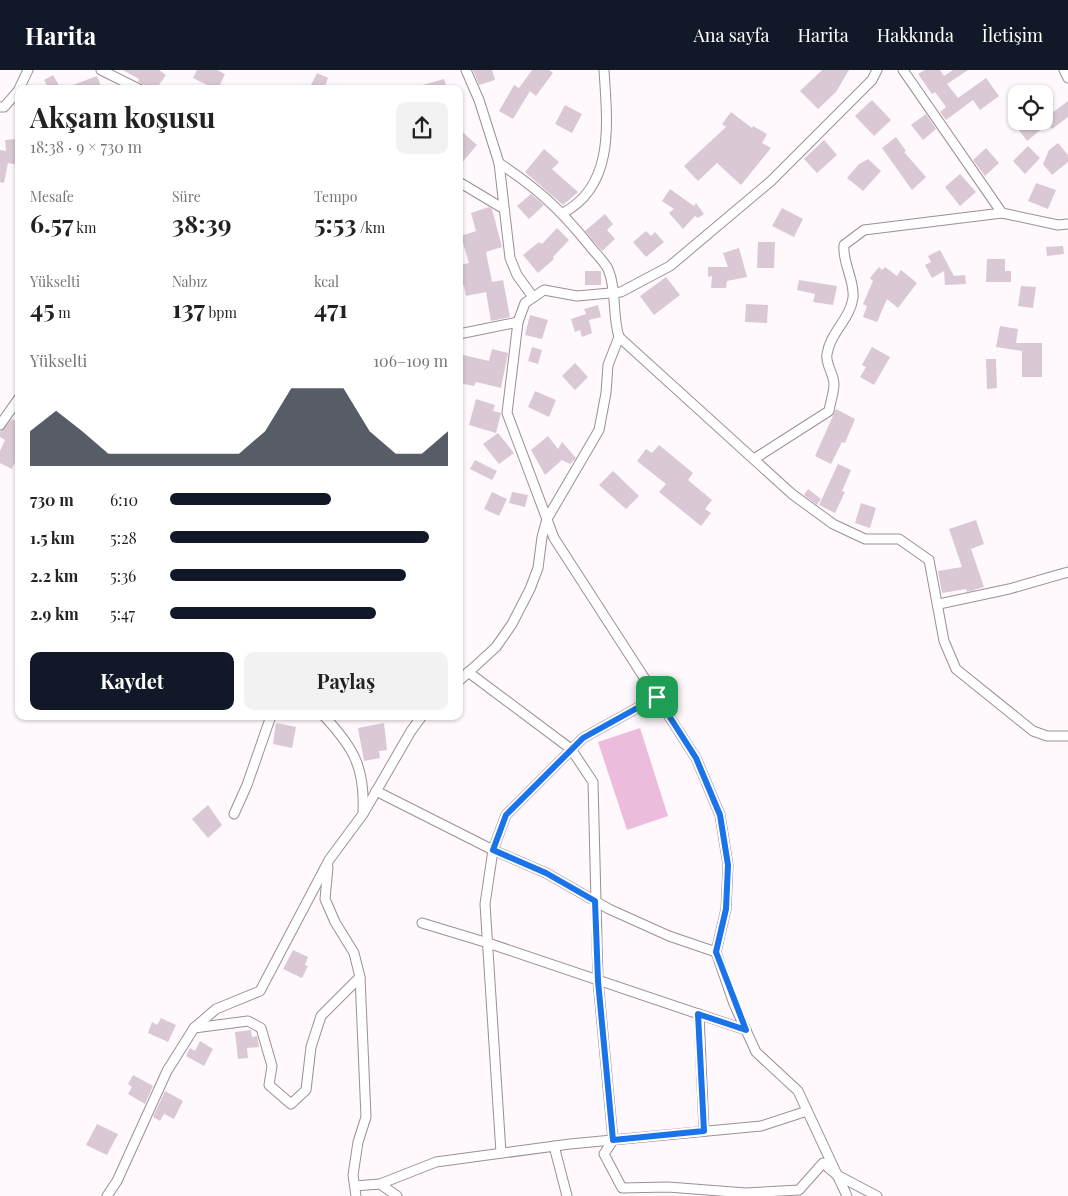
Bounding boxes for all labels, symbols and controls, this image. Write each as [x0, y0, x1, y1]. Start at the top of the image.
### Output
text: Harita [25, 19, 96, 51]
text: Ana sayfa [693, 23, 770, 47]
text: Harita [798, 23, 849, 47]
text: Hakkında [877, 23, 954, 47]
text: İletişim [982, 23, 1043, 47]
map controls [1008, 85, 1053, 130]
button: locate [1008, 85, 1053, 130]
text: Akşam koşusu [30, 98, 215, 135]
button: share [396, 102, 448, 154]
text: 18:38 · 9 × 730 m [30, 136, 142, 157]
text: Mesafe [30, 187, 74, 206]
text: Süre [172, 187, 201, 206]
text: Tempo [314, 187, 357, 206]
text: 6.57 [30, 206, 73, 239]
text: 38:39 [172, 206, 232, 239]
text: 5:53 [314, 206, 356, 239]
text: km [73, 218, 96, 237]
text: /km [356, 218, 385, 237]
text: Yükselti [30, 272, 80, 291]
text: Nabız [172, 272, 207, 291]
text: kcal [314, 272, 339, 291]
text: 45 [30, 291, 55, 324]
text: 137 [172, 291, 205, 324]
text: 471 [314, 291, 348, 324]
text: m [55, 303, 71, 322]
text: bpm [205, 303, 237, 322]
text: Yükselti [30, 350, 87, 371]
text: 106–109 m [373, 350, 448, 371]
text: 730 m [30, 489, 74, 510]
text: 6:10 [110, 489, 138, 510]
text: 1.5 km [30, 527, 75, 548]
text: 5:28 [110, 527, 137, 548]
text: 2.2 km [30, 565, 78, 586]
text: 5:36 [110, 565, 136, 586]
text: 2.9 km [30, 603, 79, 624]
text: 5:47 [110, 603, 135, 624]
button: Kaydet [30, 652, 234, 710]
button: Paylaş [244, 652, 448, 710]
pin [636, 676, 678, 718]
icon: arrive [643, 683, 671, 711]

